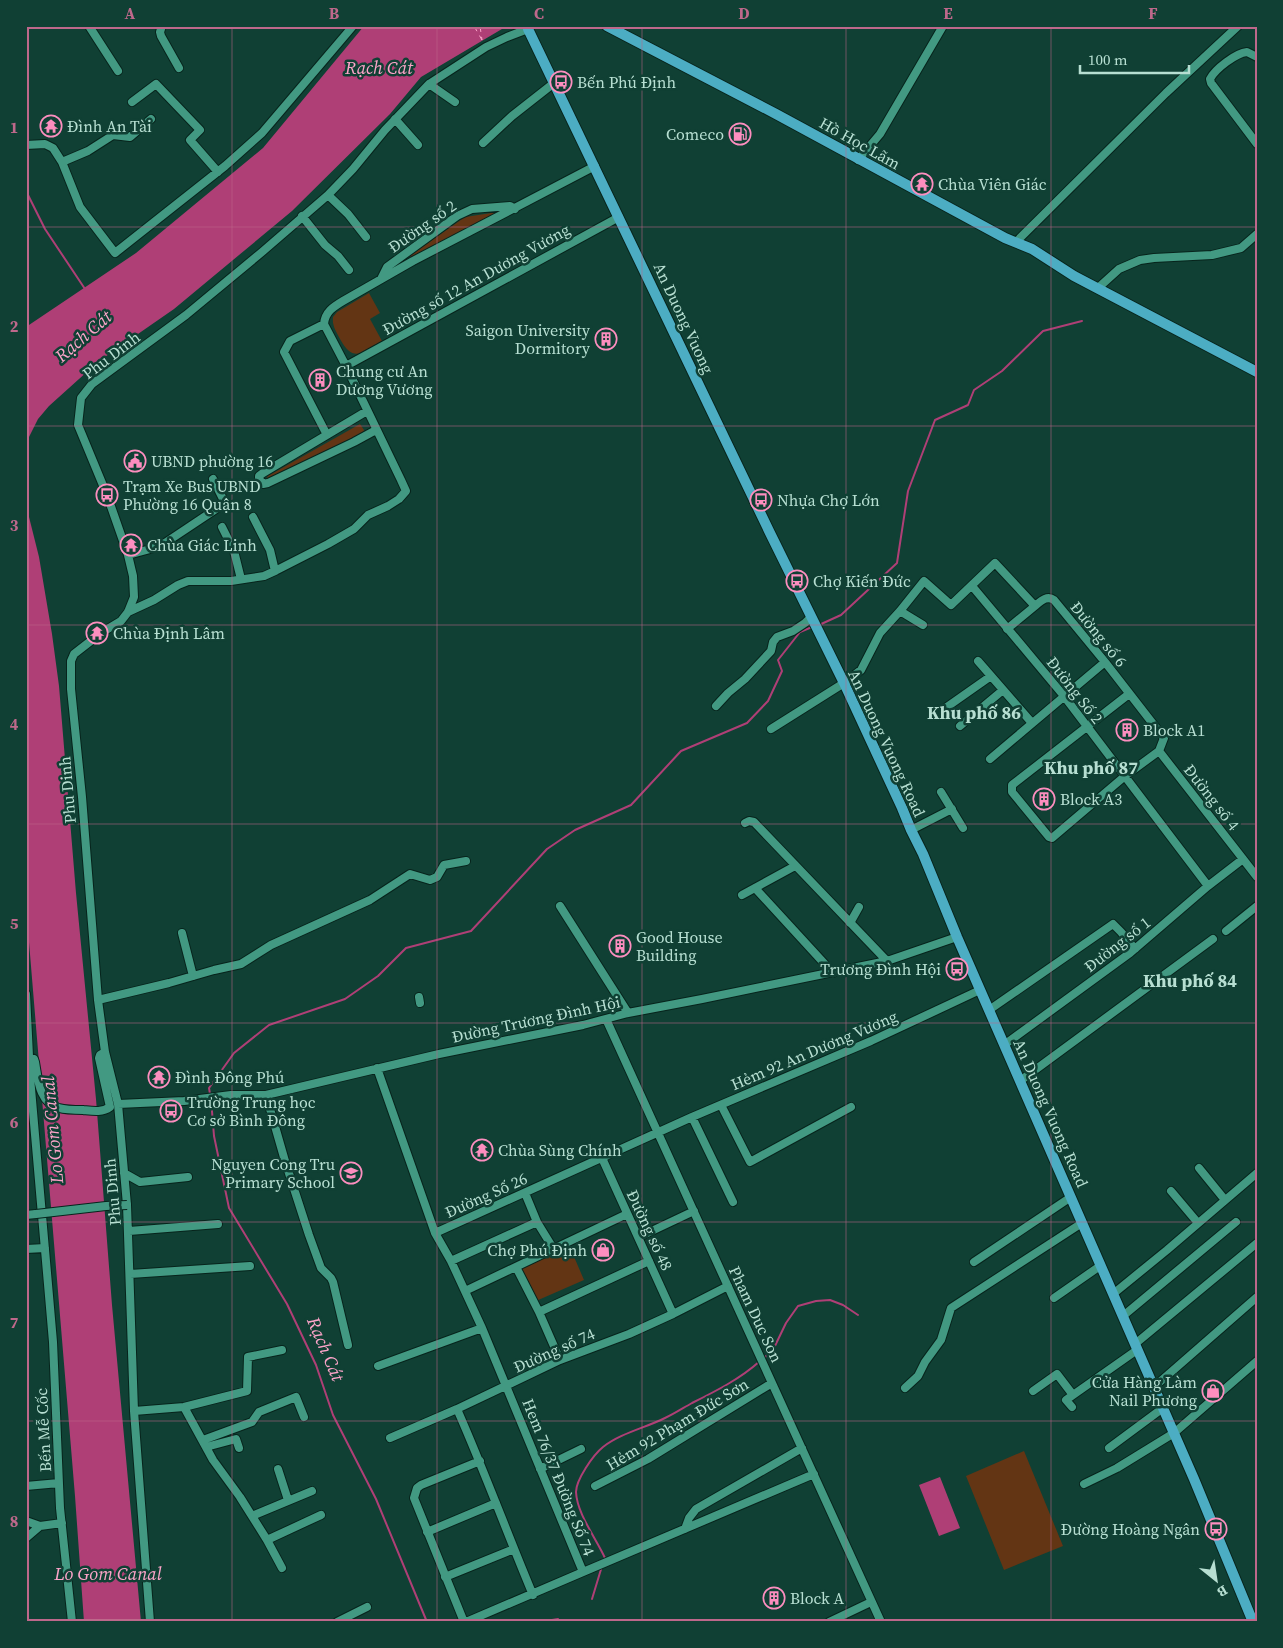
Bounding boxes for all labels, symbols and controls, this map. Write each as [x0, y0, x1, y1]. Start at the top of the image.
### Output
text: A [125, 2, 136, 24]
text: B [329, 2, 340, 24]
text: C [534, 2, 544, 24]
text: D [738, 2, 750, 24]
text: E [943, 2, 953, 24]
text: F [1148, 2, 1158, 24]
scale bar [1080, 42, 1189, 74]
text: 100 m [1088, 49, 1128, 70]
water label: Rạch Cát [344, 55, 414, 80]
bus stop icon: Bến Phú Định [549, 70, 573, 94]
place label: Bến Phú Định [577, 71, 676, 93]
street label: Hồ Học Lãm [816, 112, 904, 174]
temple icon: Đình An Tài [39, 114, 63, 138]
place label: Đình An Tài [67, 115, 152, 137]
text: 1 [10, 116, 18, 138]
fuel station icon: Comeco [728, 122, 752, 146]
place label: Comeco [666, 123, 724, 145]
temple icon: Chùa Viên Giác [910, 172, 934, 196]
place label: Chùa Viên Giác [938, 173, 1047, 195]
street label: Đường số 2 [383, 194, 461, 258]
street label: Đường số 12 An Dương Vương [378, 218, 574, 340]
street label: An Duong Vuong [649, 259, 719, 377]
water label: Rạch Cát [48, 304, 118, 368]
text: 2 [10, 315, 19, 337]
place label: Saigon University Dormitory [466, 319, 591, 359]
street label: Phu Dinh [77, 326, 145, 384]
building icon: Saigon University Dormitory [594, 327, 618, 351]
place label: Chung cư An Dương Vương [336, 360, 433, 400]
building icon: Chung cư An Dương Vương [308, 368, 332, 392]
public building icon: UBND phường 16 [123, 449, 147, 473]
place label: UBND phường 16 [151, 450, 273, 472]
place label: Trạm Xe Bus UBND Phường 16 Quận 8 [123, 475, 261, 515]
bus stop icon: Trạm Xe Bus UBND Phường 16 Quận 8 [95, 483, 119, 507]
bus stop icon: Nhựa Chợ Lớn [749, 488, 773, 512]
place label: Nhựa Chợ Lớn [777, 489, 880, 511]
text: 3 [10, 514, 19, 536]
temple icon: Chùa Giác Linh [119, 533, 143, 557]
place label: Chùa Giác Linh [147, 534, 257, 556]
bus stop icon: Chợ Kiến Đức [785, 569, 809, 593]
place label: Chợ Kiến Đức [813, 570, 911, 592]
street label: Đường số 6 [1066, 597, 1132, 671]
temple icon: Chùa Định Lâm [85, 621, 109, 645]
place label: Chùa Định Lâm [113, 622, 225, 644]
street label: Đường Số 2 [1042, 652, 1108, 728]
street label: An Duong Vuong Road [843, 666, 931, 820]
district label: Khu phố 86 [927, 700, 1021, 725]
text: 4 [10, 713, 19, 735]
building icon: Block A1 [1115, 718, 1139, 742]
place label: Block A1 [1143, 719, 1205, 741]
street label: Phu Dinh [53, 755, 81, 825]
district label: Khu phố 87 [1044, 755, 1138, 780]
street label: Đường số 4 [1179, 759, 1245, 835]
building icon: Block A3 [1032, 787, 1056, 811]
place label: Block A3 [1060, 788, 1122, 810]
street label: Đường số 1 [1079, 911, 1155, 977]
text: 5 [10, 912, 19, 934]
place label: Good House Building [636, 926, 723, 966]
building icon: Good House Building [608, 934, 632, 958]
bus stop icon: Trương Đình Hội [945, 957, 969, 981]
place label: Trương Đình Hội [820, 958, 941, 980]
district label: Khu phố 84 [1143, 968, 1237, 993]
street label: Đường Trương Đình Hội [450, 990, 622, 1048]
street label: Hẻm 92 An Dương Vương [727, 1005, 901, 1095]
street label: An Duong Vuong Road [1008, 1035, 1094, 1191]
temple icon: Đình Đông Phú [147, 1065, 171, 1089]
place label: Đình Đông Phú [175, 1066, 284, 1088]
water label: Lo Gom Canal [35, 1075, 69, 1186]
place label: Trường Trung học Cơ sở Bình Đông [187, 1091, 316, 1131]
bus stop icon: Trường Trung học Cơ sở Bình Đông [159, 1099, 183, 1123]
text: 6 [10, 1111, 19, 1133]
temple icon: Chùa Sùng Chính [470, 1138, 494, 1162]
place label: Chùa Sùng Chính [498, 1139, 622, 1161]
place label: Nguyen Cong Tru Primary School [211, 1153, 335, 1193]
street label: Phu Dinh [98, 1157, 126, 1227]
school or university icon: Nguyen Cong Tru Primary School [339, 1161, 363, 1185]
street label: Đường Số 26 [441, 1167, 531, 1223]
street label: Đường số 48 [622, 1186, 678, 1274]
shop icon: Chợ Phú Định [591, 1238, 615, 1262]
place label: Chợ Phú Định [487, 1239, 587, 1261]
street label: Pham Duc Son [724, 1262, 788, 1366]
text: 7 [10, 1311, 19, 1333]
water label: Rạch Cát [301, 1312, 351, 1386]
street label: Đường số 74 [510, 1322, 598, 1378]
place label: Cửa Hàng Làm Nail Phương [1092, 1371, 1197, 1411]
street label: Hẻm 92 Phạm Đức Sơn [602, 1373, 753, 1475]
shop icon: Cửa Hàng Làm Nail Phương [1201, 1379, 1225, 1403]
street label: Bến Mễ Cốc [30, 1387, 56, 1473]
street label: Hem 76/37 Đường Số 74 [517, 1395, 601, 1559]
text: 8 [10, 1510, 18, 1532]
bus stop icon: Đường Hoàng Ngân [1204, 1517, 1228, 1541]
place label: Đường Hoàng Ngân [1061, 1518, 1200, 1540]
north arrow [1190, 1556, 1240, 1606]
water label: Lo Gom Canal [53, 1561, 162, 1586]
text: B [1214, 1580, 1231, 1602]
building icon: Block A [762, 1586, 786, 1610]
place label: Block A [790, 1587, 845, 1609]

